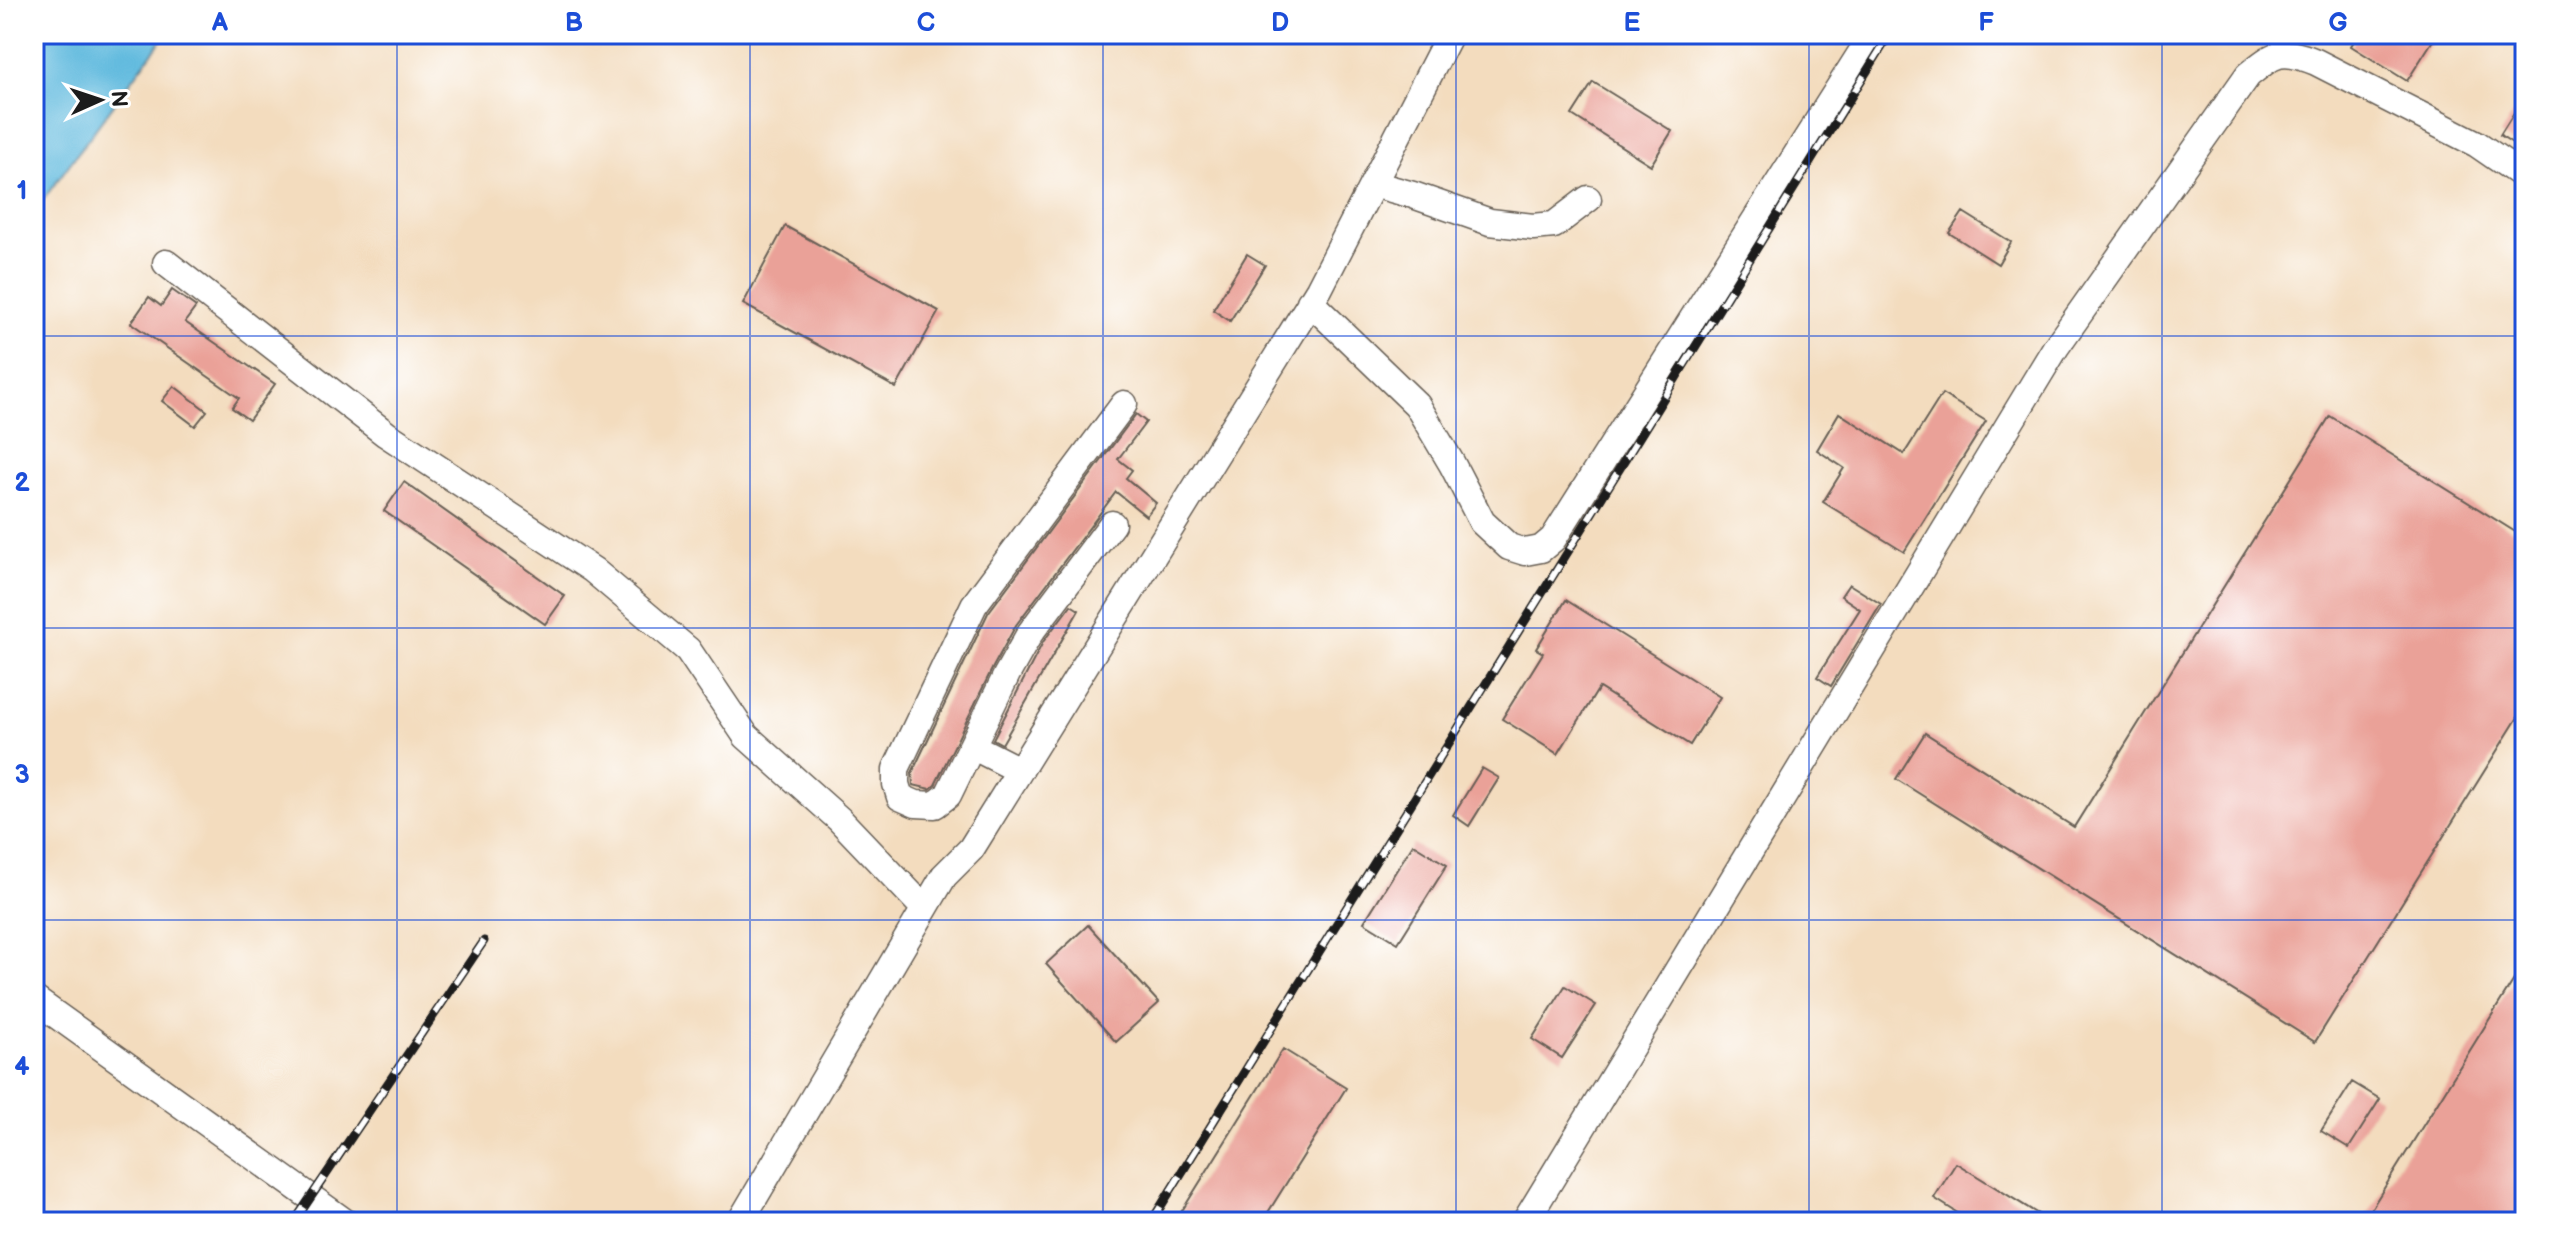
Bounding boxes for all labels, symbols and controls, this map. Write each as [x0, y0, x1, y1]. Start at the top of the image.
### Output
text: A [211, 8, 228, 39]
text: B [565, 8, 583, 39]
text: C [917, 8, 935, 39]
text: D [1271, 8, 1289, 39]
text: E [1624, 8, 1641, 39]
text: F [1978, 8, 1994, 39]
text: G [2328, 8, 2348, 39]
north arrow [60, 60, 140, 140]
text: N [105, 90, 132, 108]
text: 1 [17, 176, 27, 207]
text: 2 [14, 468, 30, 499]
text: 3 [14, 760, 30, 791]
text: 4 [14, 1052, 30, 1083]

